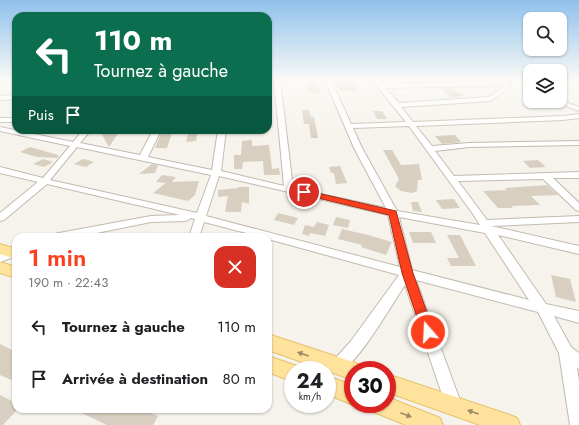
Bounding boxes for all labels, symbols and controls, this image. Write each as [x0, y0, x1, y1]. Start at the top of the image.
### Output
map controls [523, 12, 567, 108]
button: search [523, 12, 567, 56]
text: 110 m [94, 20, 172, 61]
icon: left [28, 28, 80, 80]
text: Tournez à gauche [94, 58, 228, 84]
button: layers [523, 64, 567, 108]
text: Puis [28, 104, 54, 126]
icon: arrive [62, 104, 84, 126]
pin [287, 175, 321, 209]
icon: arrive [293, 181, 315, 203]
text: 1 min [28, 240, 86, 275]
button: close [214, 246, 256, 288]
text: 190 m · 22:43 [28, 273, 108, 292]
position arrow [407, 311, 449, 353]
icon: left [28, 316, 50, 338]
text: Tournez à gauche [62, 316, 185, 338]
text: 110 m [217, 316, 256, 338]
one-way arrow [297, 351, 309, 357]
speed limit sign: 30 [344, 361, 396, 413]
text: 24 [296, 367, 324, 396]
icon: arrive [28, 368, 50, 390]
text: Arrivée à destination [62, 368, 208, 390]
text: 80 m [223, 368, 256, 390]
text: km/h [299, 389, 321, 404]
one-way arrow [467, 409, 479, 415]
one-way arrow [400, 412, 412, 418]

